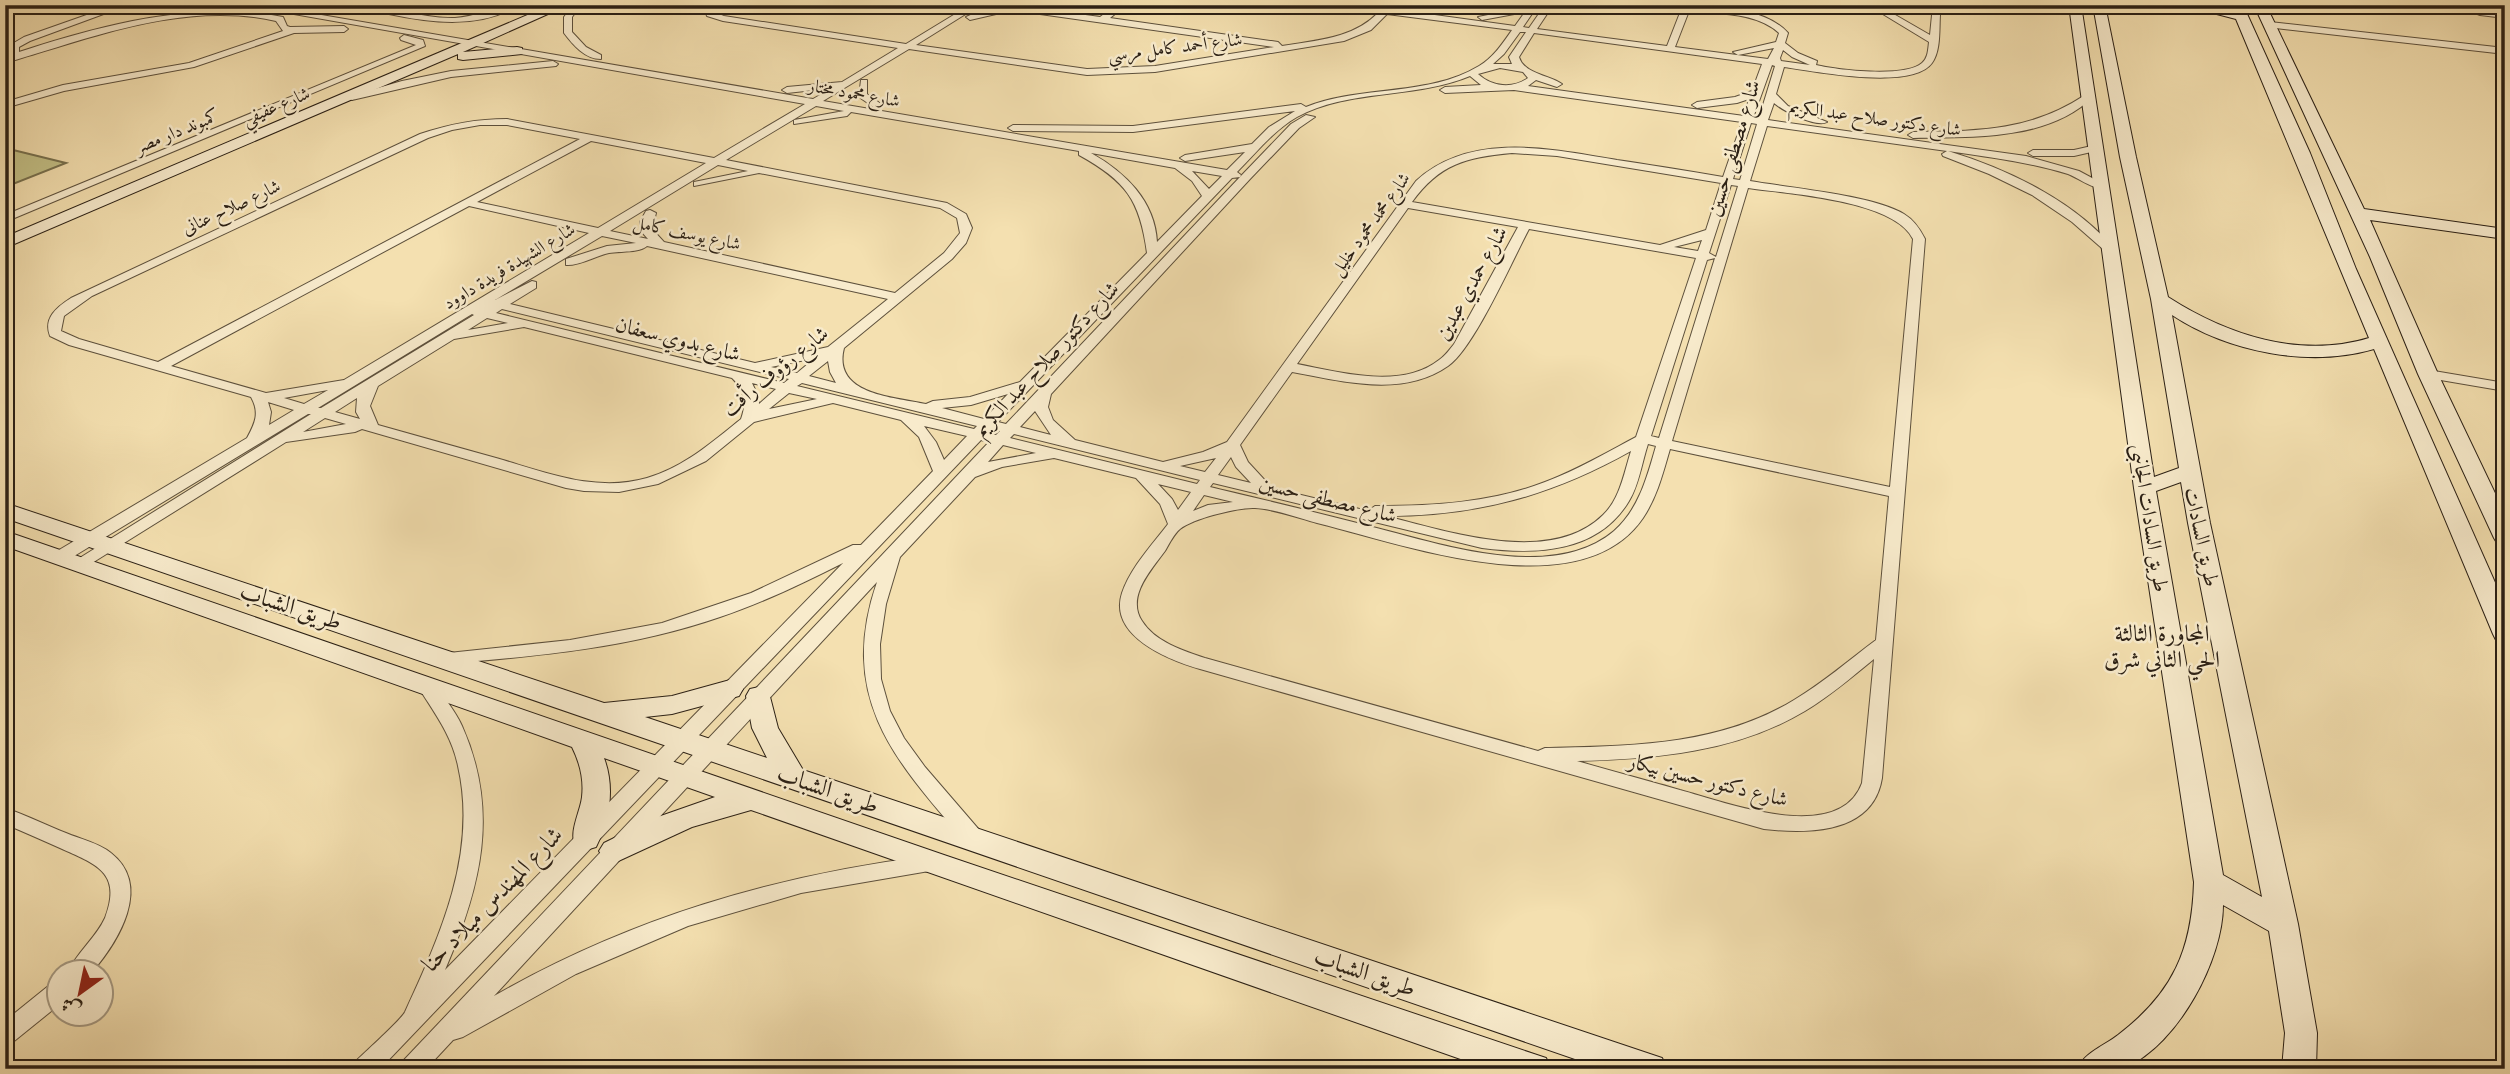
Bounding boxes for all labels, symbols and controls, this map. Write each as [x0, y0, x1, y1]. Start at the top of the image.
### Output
street label: شارع أحمد كامل مرسي [1106, 26, 1244, 72]
street label: شارع محمود مختار [804, 75, 902, 116]
street label: شارع مصطفى حسين [1701, 77, 1771, 221]
street label: شارع عفيفي [239, 83, 316, 136]
street label: شارع دكتور صلاح عبد الكريم [1787, 96, 1962, 146]
street label: كمبوند دار مصر [130, 105, 223, 160]
street label: شارع محمد محمود خليل [1326, 169, 1418, 282]
street label: شارع صلاح عنانى [179, 175, 286, 244]
street label: شارع يوسف كامل [630, 212, 743, 259]
street label: شارع الشهيدة فريدة داوود [439, 219, 581, 318]
street label: شارع حمدي عبدين [1430, 222, 1517, 347]
street label: شارع دكتور صلاح عبد الكريم [968, 277, 1129, 446]
street label: شارع بدوي سعفان [612, 312, 743, 372]
street label: شارع رؤوف رأفت [715, 319, 837, 426]
street label: طريق السادات الجانبى [2123, 442, 2174, 594]
street label: شارع مصطفى حسين [1255, 470, 1399, 534]
street label: طريق السادات [2179, 485, 2224, 589]
street label: طريق الشباب [236, 576, 346, 637]
district label: المجاورة الثالثة الحي الثاني شرق [2104, 620, 2220, 681]
street label: شارع دكتور حسين بيكار [1622, 748, 1790, 817]
street label: طريق الشباب [773, 759, 883, 820]
street label: شارع المهندس ميلاد حنا [416, 821, 573, 982]
street label: طريق الشباب [1310, 942, 1420, 1003]
north arrow [46, 958, 116, 1028]
text: ش [57, 992, 85, 1021]

